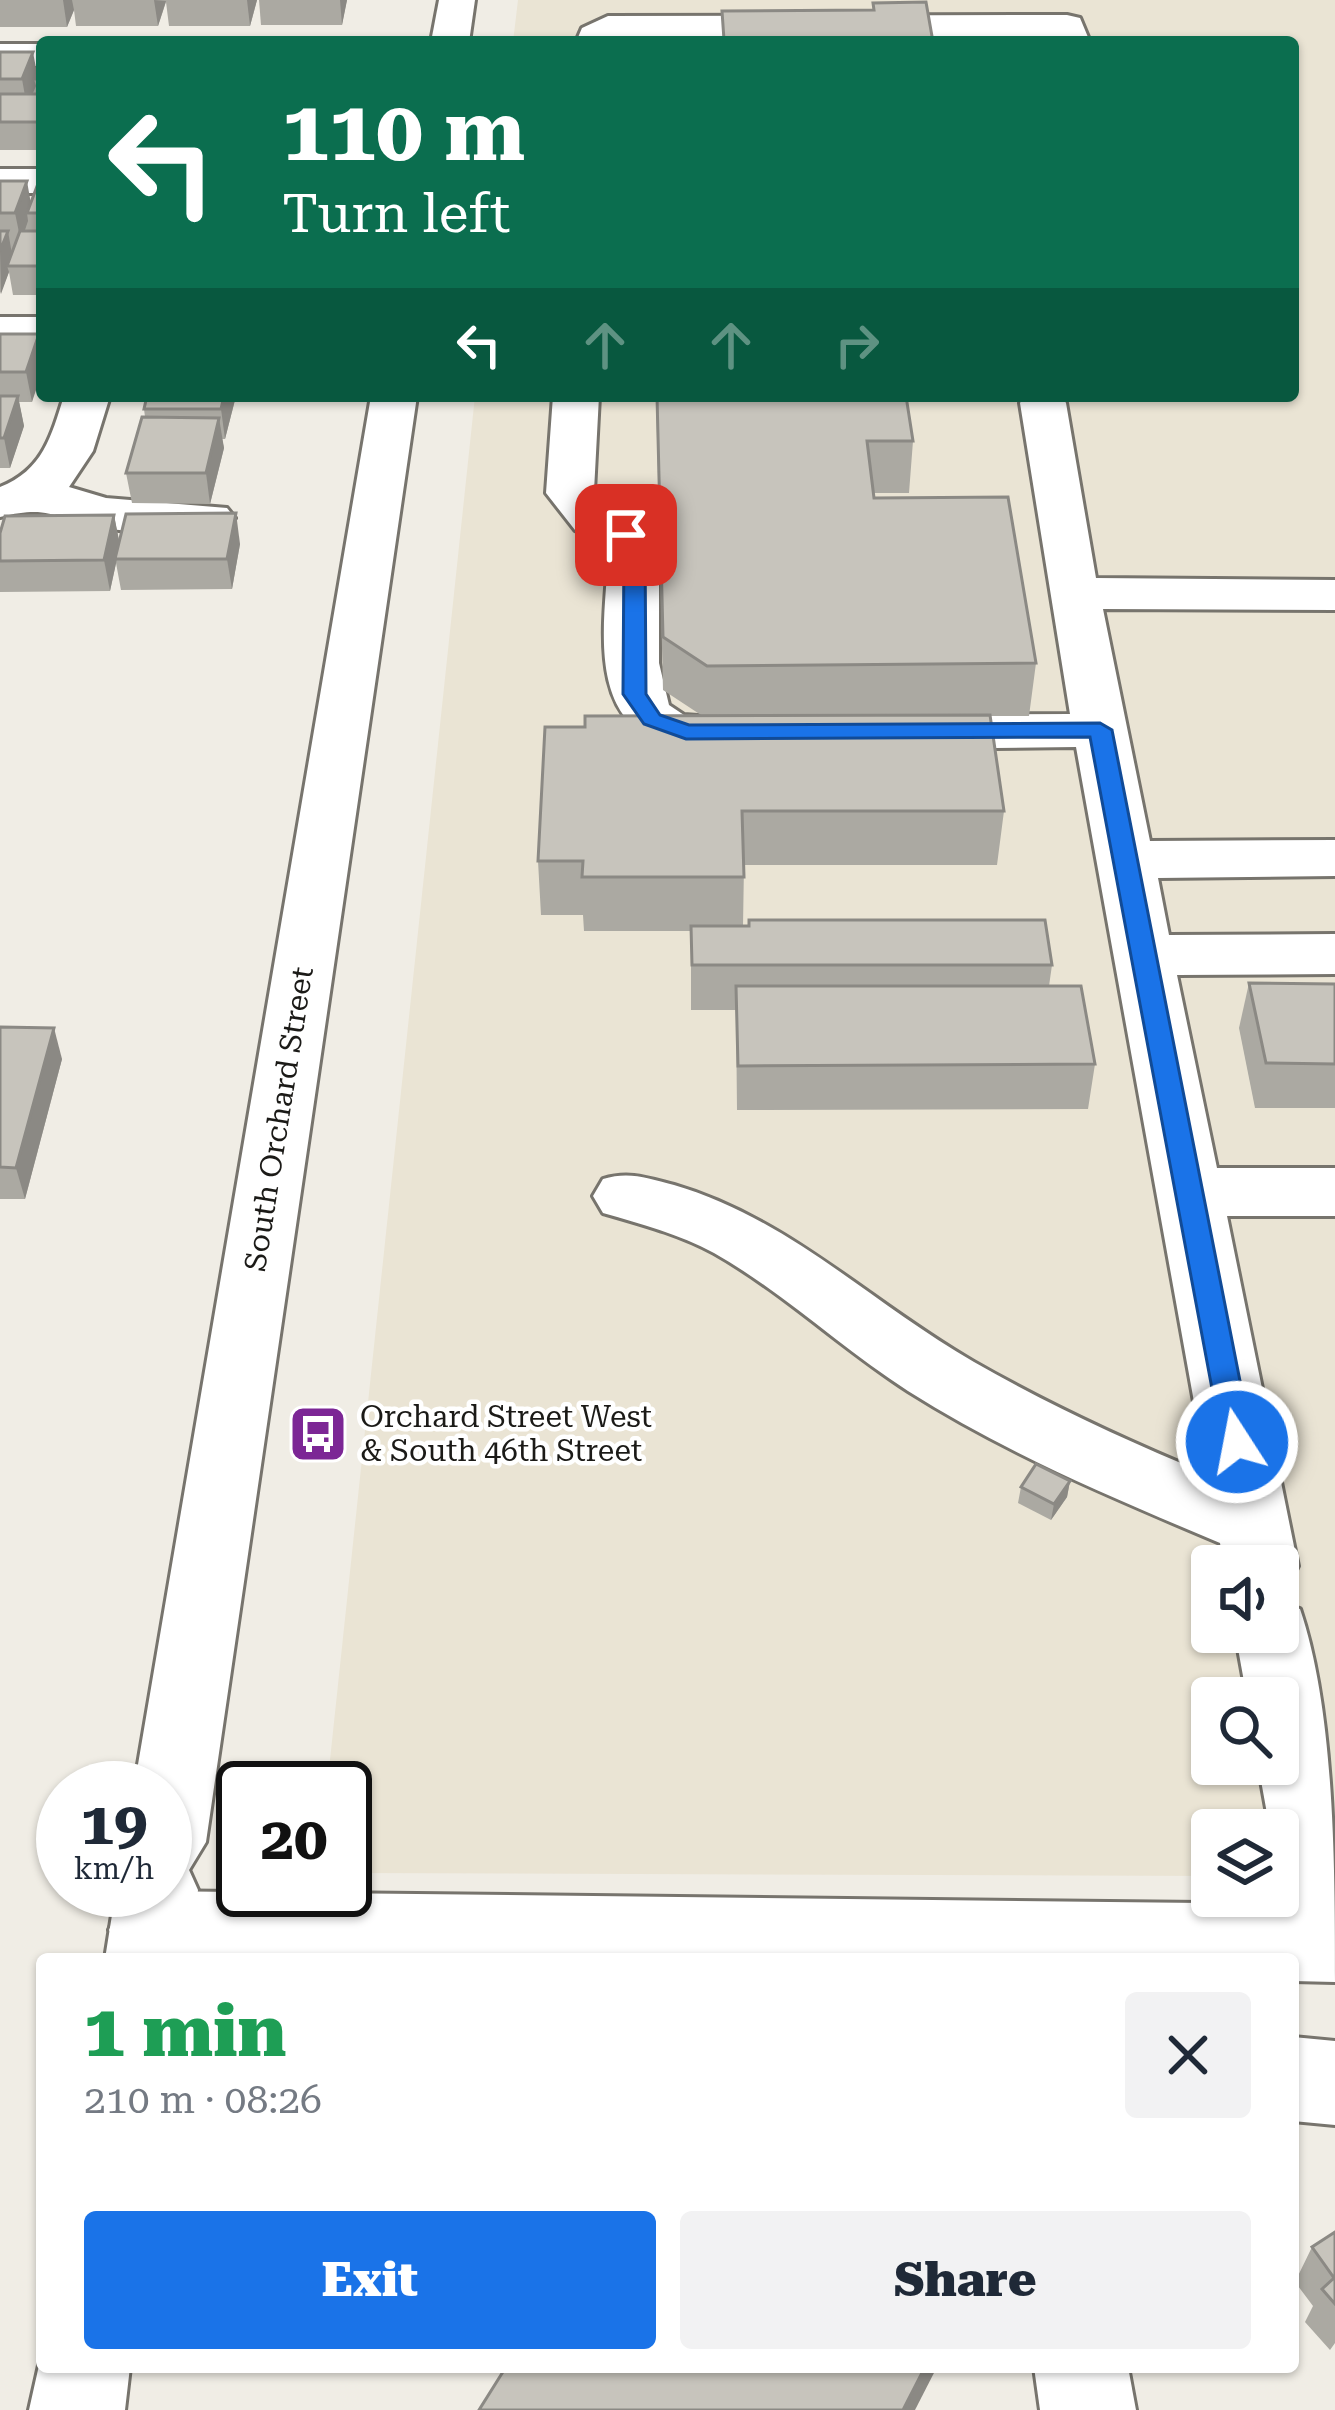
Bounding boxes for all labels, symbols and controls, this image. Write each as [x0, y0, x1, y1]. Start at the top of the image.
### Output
text: 110 m [282, 82, 525, 180]
icon: left [84, 84, 240, 240]
text: Turn left [282, 182, 510, 245]
icon: left [446, 312, 512, 378]
icon: ahead [572, 312, 638, 378]
icon: ahead [698, 312, 764, 378]
icon: right [824, 312, 890, 378]
pin [575, 484, 677, 586]
icon: arrive [593, 502, 659, 568]
street label: South Orchard Street [237, 964, 320, 1274]
position arrow [1174, 1379, 1300, 1505]
place label: Orchard Street West & South 46th Street [360, 1399, 652, 1468]
bus stop icon: Orchard Street West & South 46th Street [287, 1403, 349, 1465]
map controls [1191, 1545, 1299, 1917]
button: sound [1191, 1545, 1299, 1653]
button: search [1191, 1677, 1299, 1785]
speed limit sign: 20 [216, 1761, 372, 1917]
text: 19 [80, 1788, 148, 1859]
button: layers [1191, 1809, 1299, 1917]
text: km/h [74, 1851, 154, 1886]
text: 1 min [84, 1989, 286, 2074]
button: close [1125, 1992, 1251, 2118]
text: 210 m · 08:26 [84, 2077, 322, 2123]
button: Exit [84, 2211, 656, 2349]
button: Share [680, 2211, 1251, 2349]

